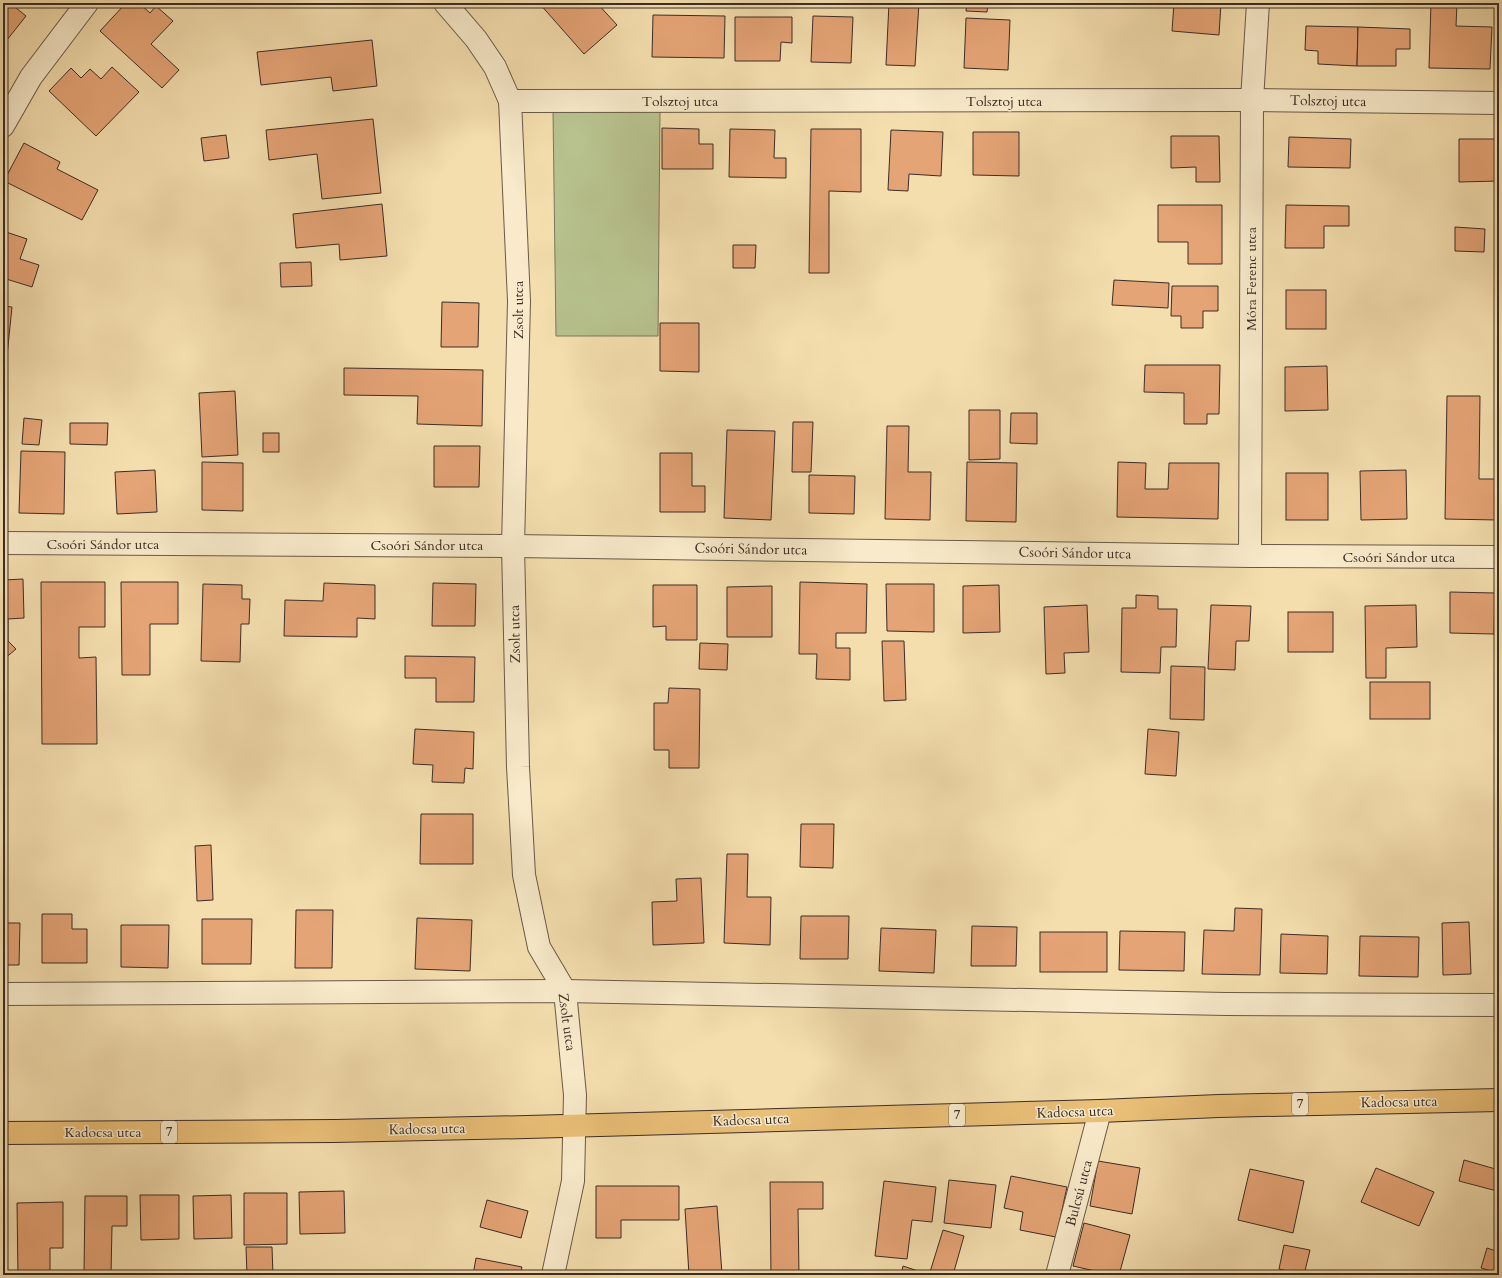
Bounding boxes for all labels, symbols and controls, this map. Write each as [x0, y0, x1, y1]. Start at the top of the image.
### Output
street label: Tolsztoj utca [1290, 91, 1366, 111]
street label: Tolsztoj utca [642, 92, 718, 111]
street label: Tolsztoj utca [966, 92, 1042, 111]
street label: Móra Ferenc utca [1242, 227, 1261, 331]
street label: Zsolt utca [509, 281, 528, 339]
street label: Csoóri Sándor utca [47, 535, 159, 554]
street label: Csoóri Sándor utca [371, 536, 483, 555]
street label: Csoóri Sándor utca [694, 539, 808, 559]
street label: Csoóri Sándor utca [1018, 543, 1132, 563]
street label: Csoóri Sándor utca [1343, 548, 1455, 567]
street label: Zsolt utca [505, 605, 525, 663]
street label: Zsolt utca [554, 992, 580, 1052]
street label: Kadocsa utca [1360, 1092, 1438, 1112]
road number: 7 [1292, 1093, 1308, 1115]
street label: Kadocsa utca [1036, 1101, 1114, 1123]
road number: 7 [949, 1104, 965, 1126]
street label: Kadocsa utca [712, 1109, 790, 1131]
street label: Kadocsa utca [388, 1119, 466, 1139]
road number: 7 [161, 1121, 177, 1143]
street label: Kadocsa utca [65, 1123, 141, 1142]
street label: Bulcsú utca [1061, 1158, 1097, 1228]

